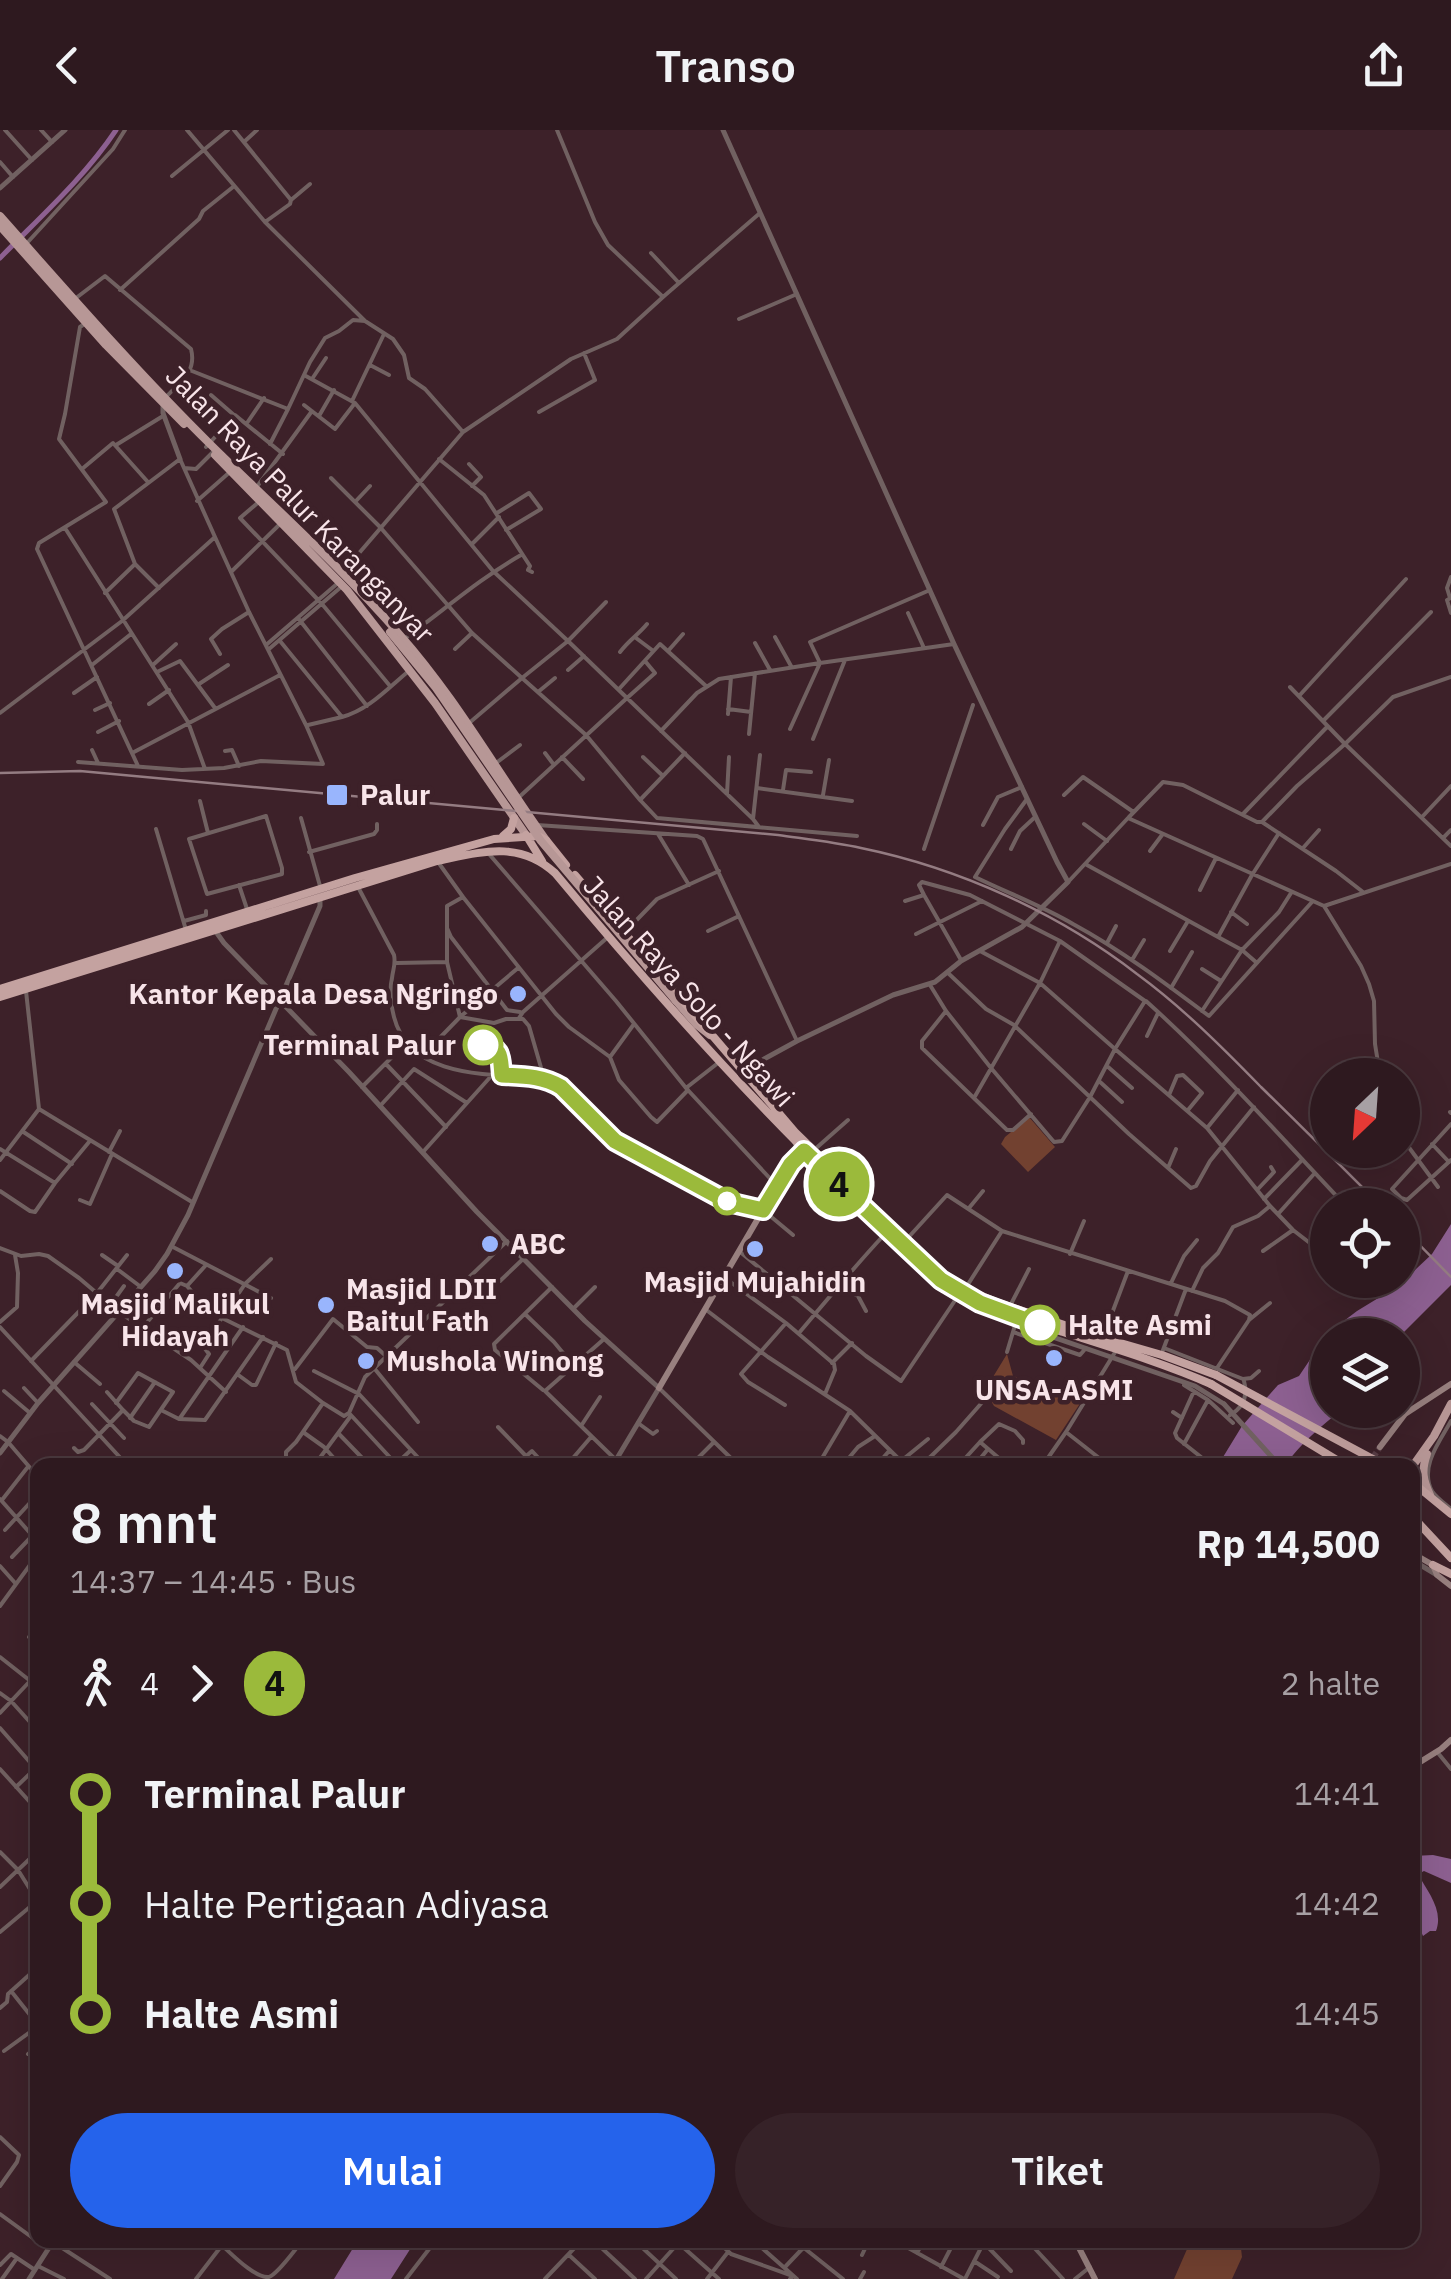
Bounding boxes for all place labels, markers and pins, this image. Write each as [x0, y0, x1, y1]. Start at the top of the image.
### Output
place label: Palur [360, 776, 430, 813]
marker: Palur [324, 782, 350, 808]
place label: Kantor Kepala Desa Ngringo [129, 975, 498, 1012]
marker: Kantor Kepala Desa Ngringo [507, 983, 529, 1005]
place label: Terminal Palur [263, 1026, 456, 1063]
marker: Terminal Palur [464, 1026, 502, 1064]
unlabelled marker [714, 1188, 740, 1214]
place label: ABC [510, 1225, 566, 1262]
marker: ABC [479, 1233, 501, 1255]
marker: Masjid Mujahidin [744, 1238, 766, 1260]
marker: Masjid Malikul Hidayah [164, 1260, 186, 1282]
place label: Masjid Mujahidin [644, 1263, 866, 1300]
place label: Masjid LDII Baitul Fath [346, 1270, 497, 1339]
place label: Masjid Malikul Hidayah [80, 1285, 270, 1354]
marker: Masjid LDII Baitul Fath [315, 1294, 337, 1316]
marker: Halte Asmi [1021, 1306, 1059, 1344]
place label: Halte Asmi [1068, 1306, 1212, 1343]
place label: Mushola Winong [386, 1342, 604, 1379]
marker: UNSA-ASMI [1043, 1347, 1065, 1369]
marker: Mushola Winong [355, 1350, 377, 1372]
place label: UNSA-ASMI [975, 1371, 1133, 1408]

